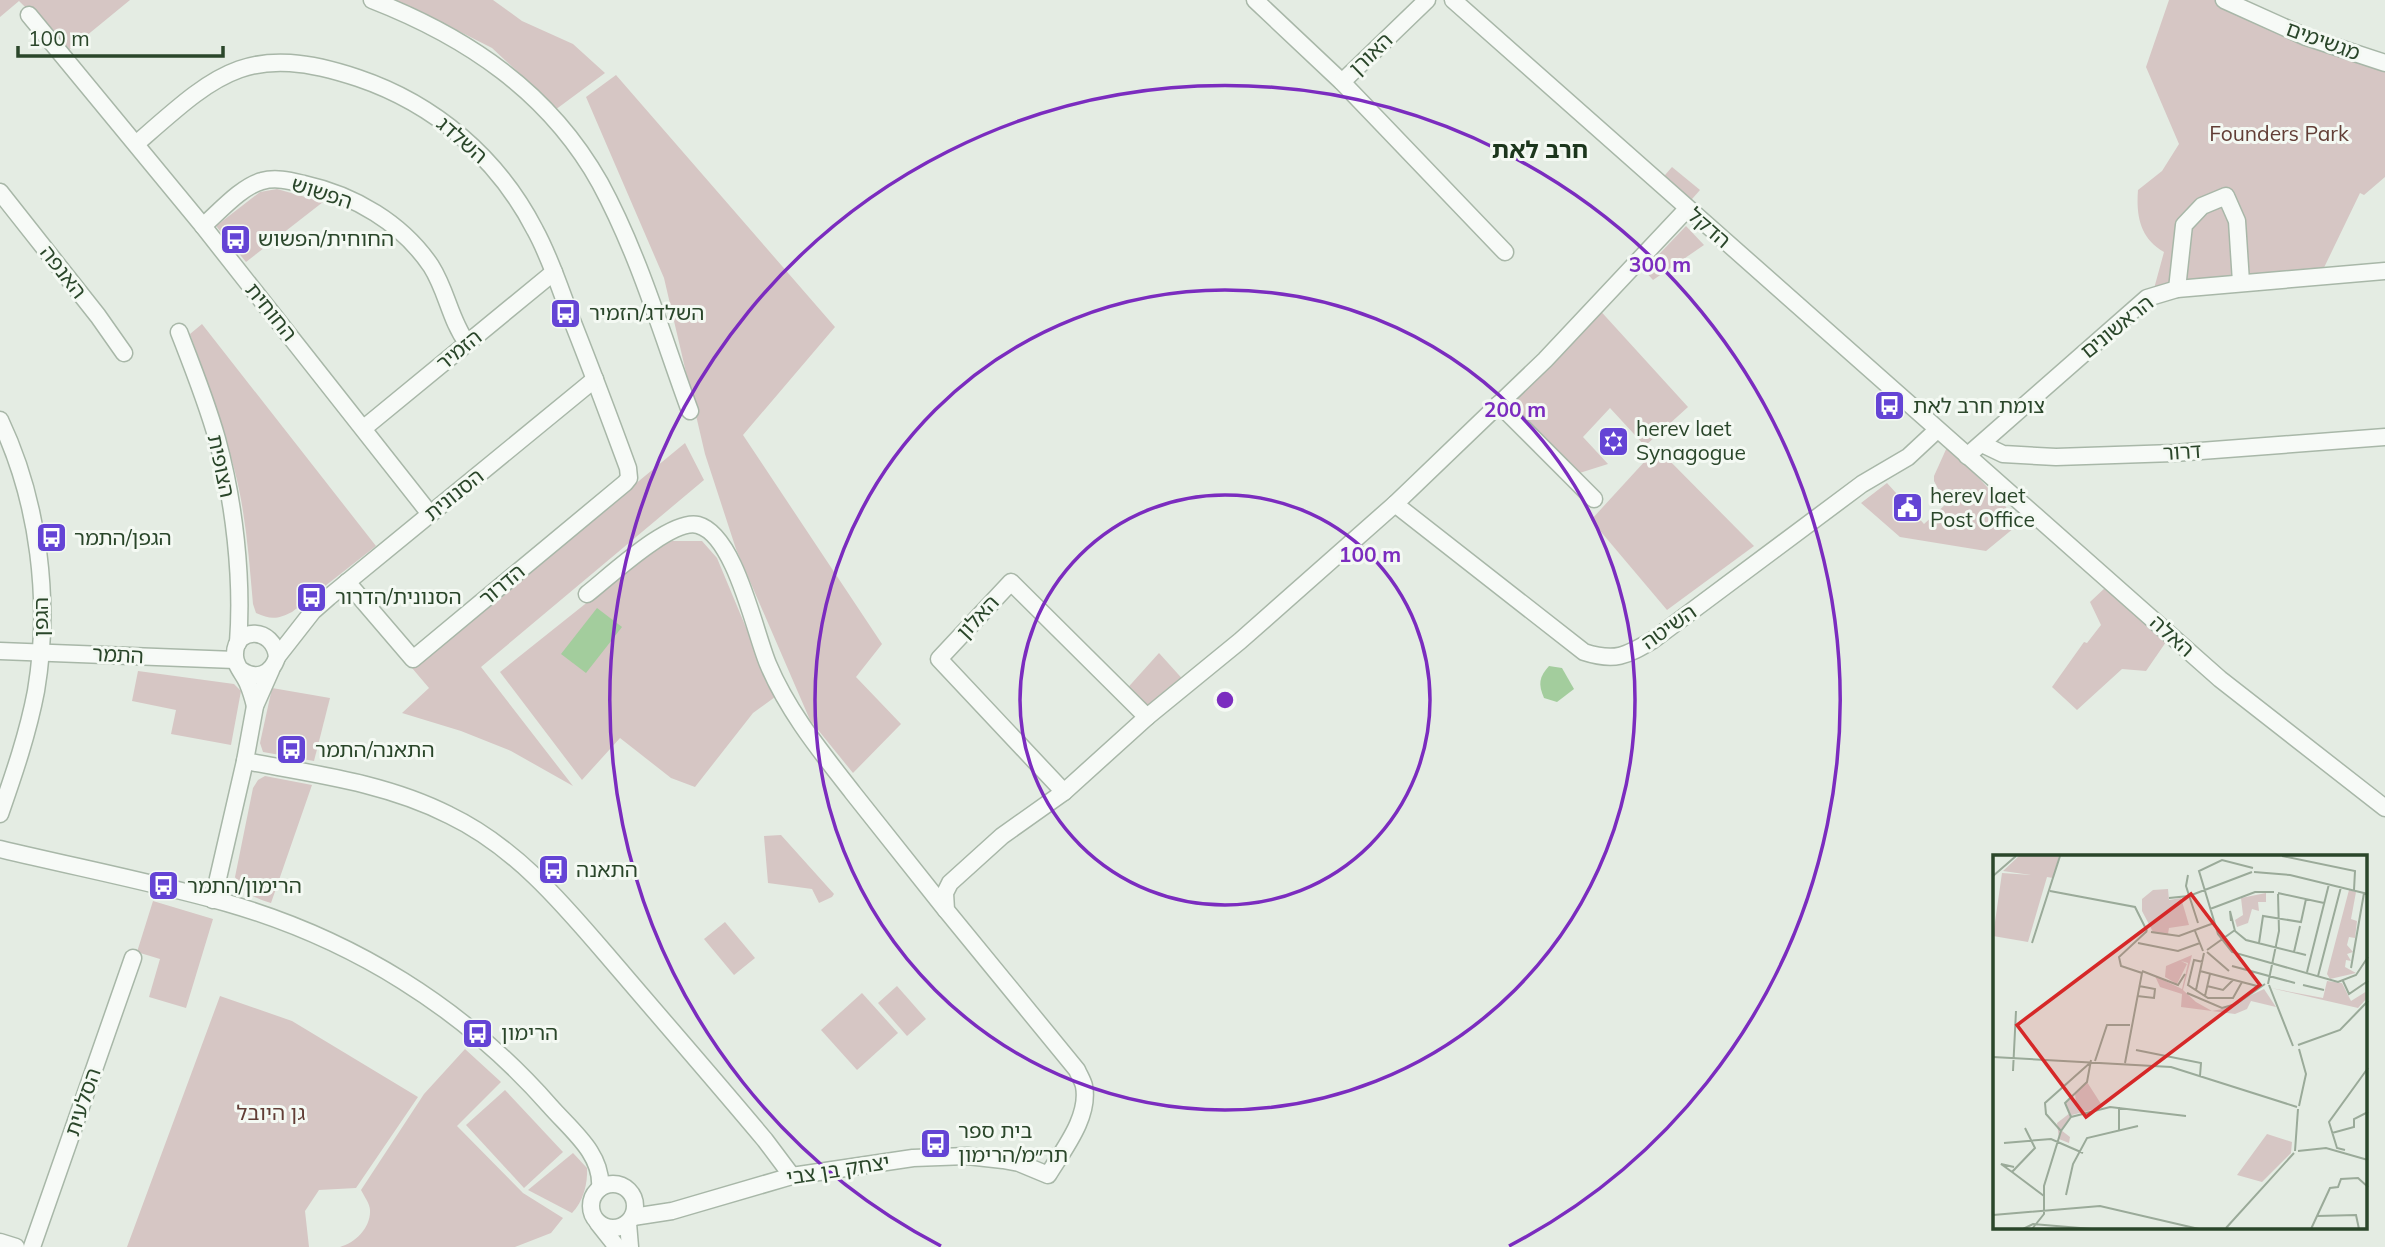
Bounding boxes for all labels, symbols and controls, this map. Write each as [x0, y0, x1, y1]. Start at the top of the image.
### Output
scale bar [18, 14, 222, 58]
street label: מגשימים [2283, 15, 2364, 65]
text: 100 m [28, 25, 90, 51]
street label: האורן [1343, 26, 1397, 80]
street label: השלדג [432, 110, 493, 168]
park label: Founders Park [2209, 120, 2349, 146]
district label: חרב לאת [1492, 134, 1588, 164]
street label: הפשוש [289, 170, 356, 214]
street label: הדקל [1683, 201, 1737, 253]
bus stop icon: החוחית/הפשוש [218, 222, 252, 256]
place label: החוחית/הפשוש [258, 225, 394, 251]
street label: האנפה [35, 240, 93, 303]
text: 300 m [1629, 251, 1691, 277]
street label: החוחית [240, 277, 303, 346]
street label: הראשונים [2075, 289, 2158, 363]
bus stop icon: השלדג/הזמיר [549, 296, 583, 330]
place label: השלדג/הזמיר [589, 299, 704, 325]
street label: הזמיר [430, 323, 486, 375]
bus stop icon: צומת חרב לאת [1873, 389, 1907, 423]
place label: צומת חרב לאת [1913, 392, 2045, 418]
text: 200 m [1484, 396, 1546, 422]
place label: herev laet Synagogue [1636, 415, 1746, 465]
synagogue icon: herev laet Synagogue [1596, 424, 1630, 458]
street label: הצופית [203, 432, 241, 500]
street label: דרור [2162, 437, 2202, 465]
street label: הסנונית [418, 462, 488, 526]
place label: herev laet Post Office [1930, 482, 2035, 532]
public building icon: herev laet Post Office [1890, 491, 1924, 525]
bus stop icon: הגפן/התמר [34, 521, 68, 555]
place label: הגפן/התמר [74, 524, 172, 550]
text: 100 m [1339, 541, 1401, 567]
street label: הדרור [473, 558, 530, 611]
bus stop icon: הסנונית/הדרור [295, 580, 329, 614]
place label: הסנונית/הדרור [335, 583, 462, 609]
street label: האלון [951, 589, 1004, 644]
street label: הגפן [27, 597, 53, 637]
street label: השיטה [1636, 598, 1701, 654]
street label: האלה [2145, 609, 2200, 662]
street label: התמר [92, 640, 145, 668]
centre of rings [1213, 688, 1237, 712]
bus stop icon: התאנה/התמר [275, 733, 309, 767]
place label: התאנה/התמר [315, 736, 435, 762]
bus stop icon: התאנה [536, 853, 570, 887]
inset map [1993, 855, 2368, 1230]
place label: התאנה [576, 856, 638, 882]
bus stop icon: הרימון/התמר [147, 869, 181, 903]
place label: הרימון/התמר [187, 872, 302, 898]
bus stop icon: הרימון [461, 1016, 495, 1050]
place label: הרימון [501, 1019, 558, 1045]
street label: הסלעית [58, 1064, 106, 1139]
park label: גן היובל [237, 1099, 306, 1125]
place label: בית ספר תר״מ/הרימון [958, 1117, 1068, 1167]
bus stop icon: בית ספר תר״מ/הרימון [918, 1126, 952, 1160]
street label: יצחק בן צבי [784, 1148, 891, 1190]

